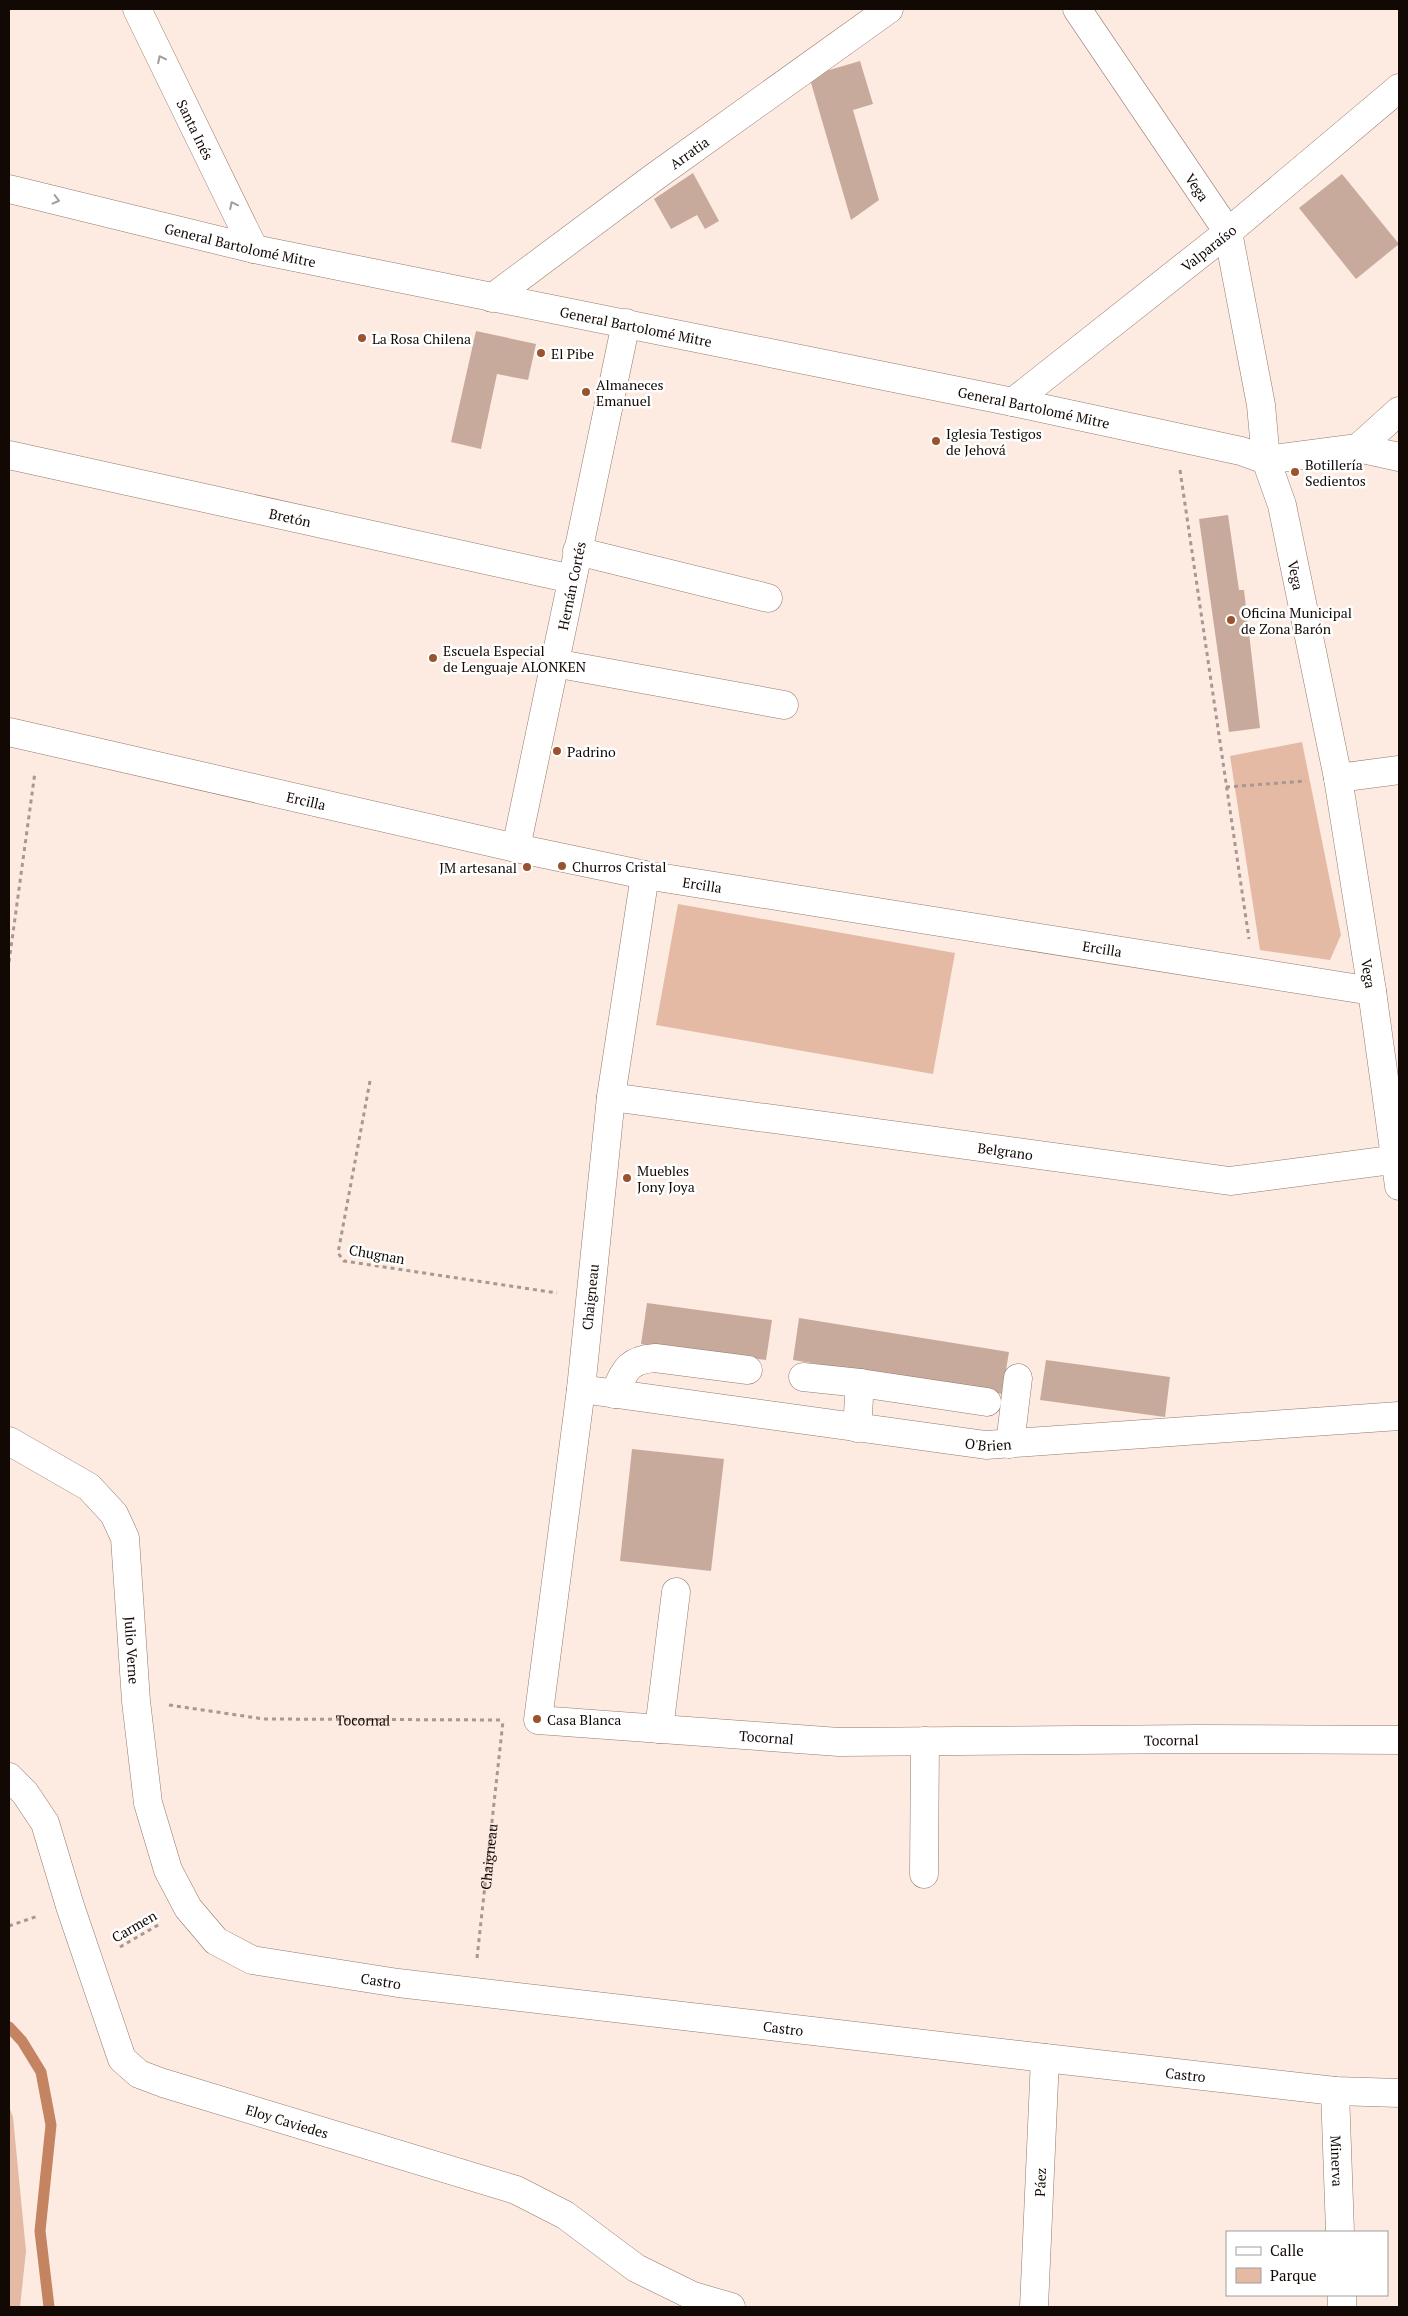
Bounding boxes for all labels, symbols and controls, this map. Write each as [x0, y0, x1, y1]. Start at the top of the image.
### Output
one-way arrow [157, 55, 167, 64]
street label: Santa Inés [173, 96, 218, 163]
street label: Arratia [666, 132, 712, 173]
street label: Vega [1181, 169, 1214, 205]
one-way arrow [52, 194, 61, 205]
one-way arrow [229, 201, 239, 210]
street label: General Bartolomé Mitre [163, 218, 318, 271]
street label: Valparaíso [1177, 220, 1240, 275]
street label: General Bartolomé Mitre [558, 301, 714, 351]
place label: La Rosa Chilena [372, 329, 471, 348]
marker: La Rosa Chilena [356, 332, 368, 344]
place label: El Pibe [551, 344, 594, 363]
marker: El Pibe [535, 347, 547, 359]
place label: Almaneces Emanuel [596, 375, 664, 410]
street label: General Bartolomé Mitre [956, 382, 1112, 432]
marker: Almaneces Emanuel [580, 386, 592, 398]
place label: Iglesia Testigos de Jehová [946, 424, 1042, 459]
marker: Iglesia Testigos de Jehová [930, 435, 942, 447]
place label: Botillería Sedientos [1305, 455, 1366, 490]
marker: Botillería Sedientos [1289, 466, 1301, 478]
street label: Bretón [268, 503, 314, 531]
street label: Hernán Cortés [552, 540, 589, 632]
street label: Vega [1284, 559, 1309, 592]
place label: Oficina Municipal de Zona Barón [1241, 603, 1352, 638]
marker: Oficina Municipal de Zona Barón [1225, 614, 1237, 626]
place label: Escuela Especial de Lenguaje ALONKEN [443, 641, 586, 676]
marker: Escuela Especial de Lenguaje ALONKEN [427, 652, 439, 664]
place label: Padrino [567, 742, 616, 761]
marker: Padrino [551, 745, 563, 757]
street label: Ercilla [285, 786, 328, 814]
place label: Churros Cristal [572, 857, 666, 876]
place label: JM artesanal [439, 858, 517, 877]
marker: Churros Cristal [556, 860, 568, 872]
marker: JM artesanal [521, 861, 533, 873]
street label: Ercilla [681, 872, 724, 897]
street label: Ercilla [1081, 935, 1123, 960]
street label: Vega [1357, 957, 1381, 990]
street label: Belgrano [976, 1137, 1035, 1164]
place label: Muebles Jony Joya [637, 1161, 695, 1196]
marker: Muebles Jony Joya [621, 1172, 633, 1184]
street label: Chugnan [348, 1240, 407, 1268]
street label: Chaigneau [577, 1263, 603, 1331]
street label: O'Brien [964, 1433, 1013, 1454]
street label: Julio Verne [121, 1616, 144, 1685]
street label: Tocornal [336, 1710, 390, 1729]
place label: Casa Blanca [547, 1710, 621, 1729]
marker: Casa Blanca [531, 1713, 543, 1725]
street label: Tocornal [739, 1725, 794, 1748]
street label: Tocornal [1144, 1729, 1199, 1749]
street label: Chaigneau [475, 1823, 501, 1891]
street label: Carmen [108, 1905, 161, 1946]
street label: Castro [360, 1968, 403, 1993]
street label: Castro [762, 2016, 805, 2039]
street label: Castro [1164, 2062, 1207, 2086]
street label: Eloy Caviedes [243, 2099, 331, 2142]
street label: Minerva [1327, 2135, 1348, 2187]
street label: Páez [1029, 2167, 1050, 2197]
legend [1226, 2231, 1388, 2296]
text: Calle [1270, 2240, 1304, 2260]
text: Parque [1270, 2265, 1317, 2285]

